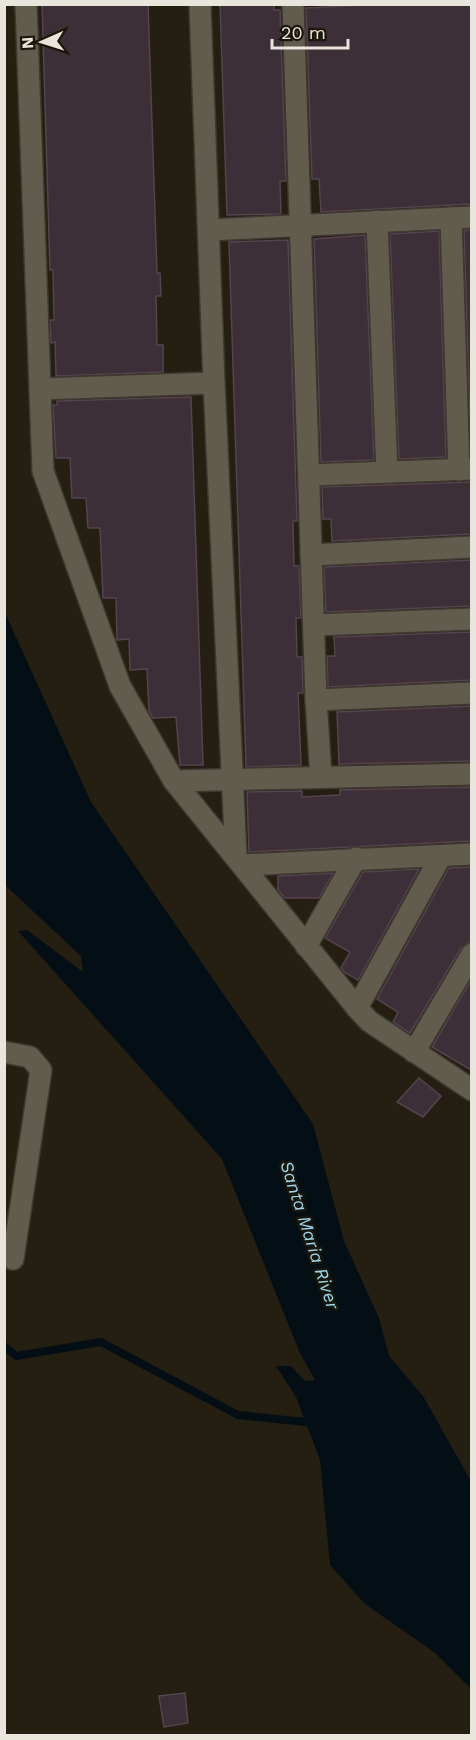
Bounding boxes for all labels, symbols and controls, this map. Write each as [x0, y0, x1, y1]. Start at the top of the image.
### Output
north arrow [12, 12, 72, 72]
scale bar [272, 12, 348, 50]
text: 20 m [281, 22, 326, 43]
text: N [18, 36, 37, 49]
water label: Santa Maria River [276, 1158, 344, 1313]

